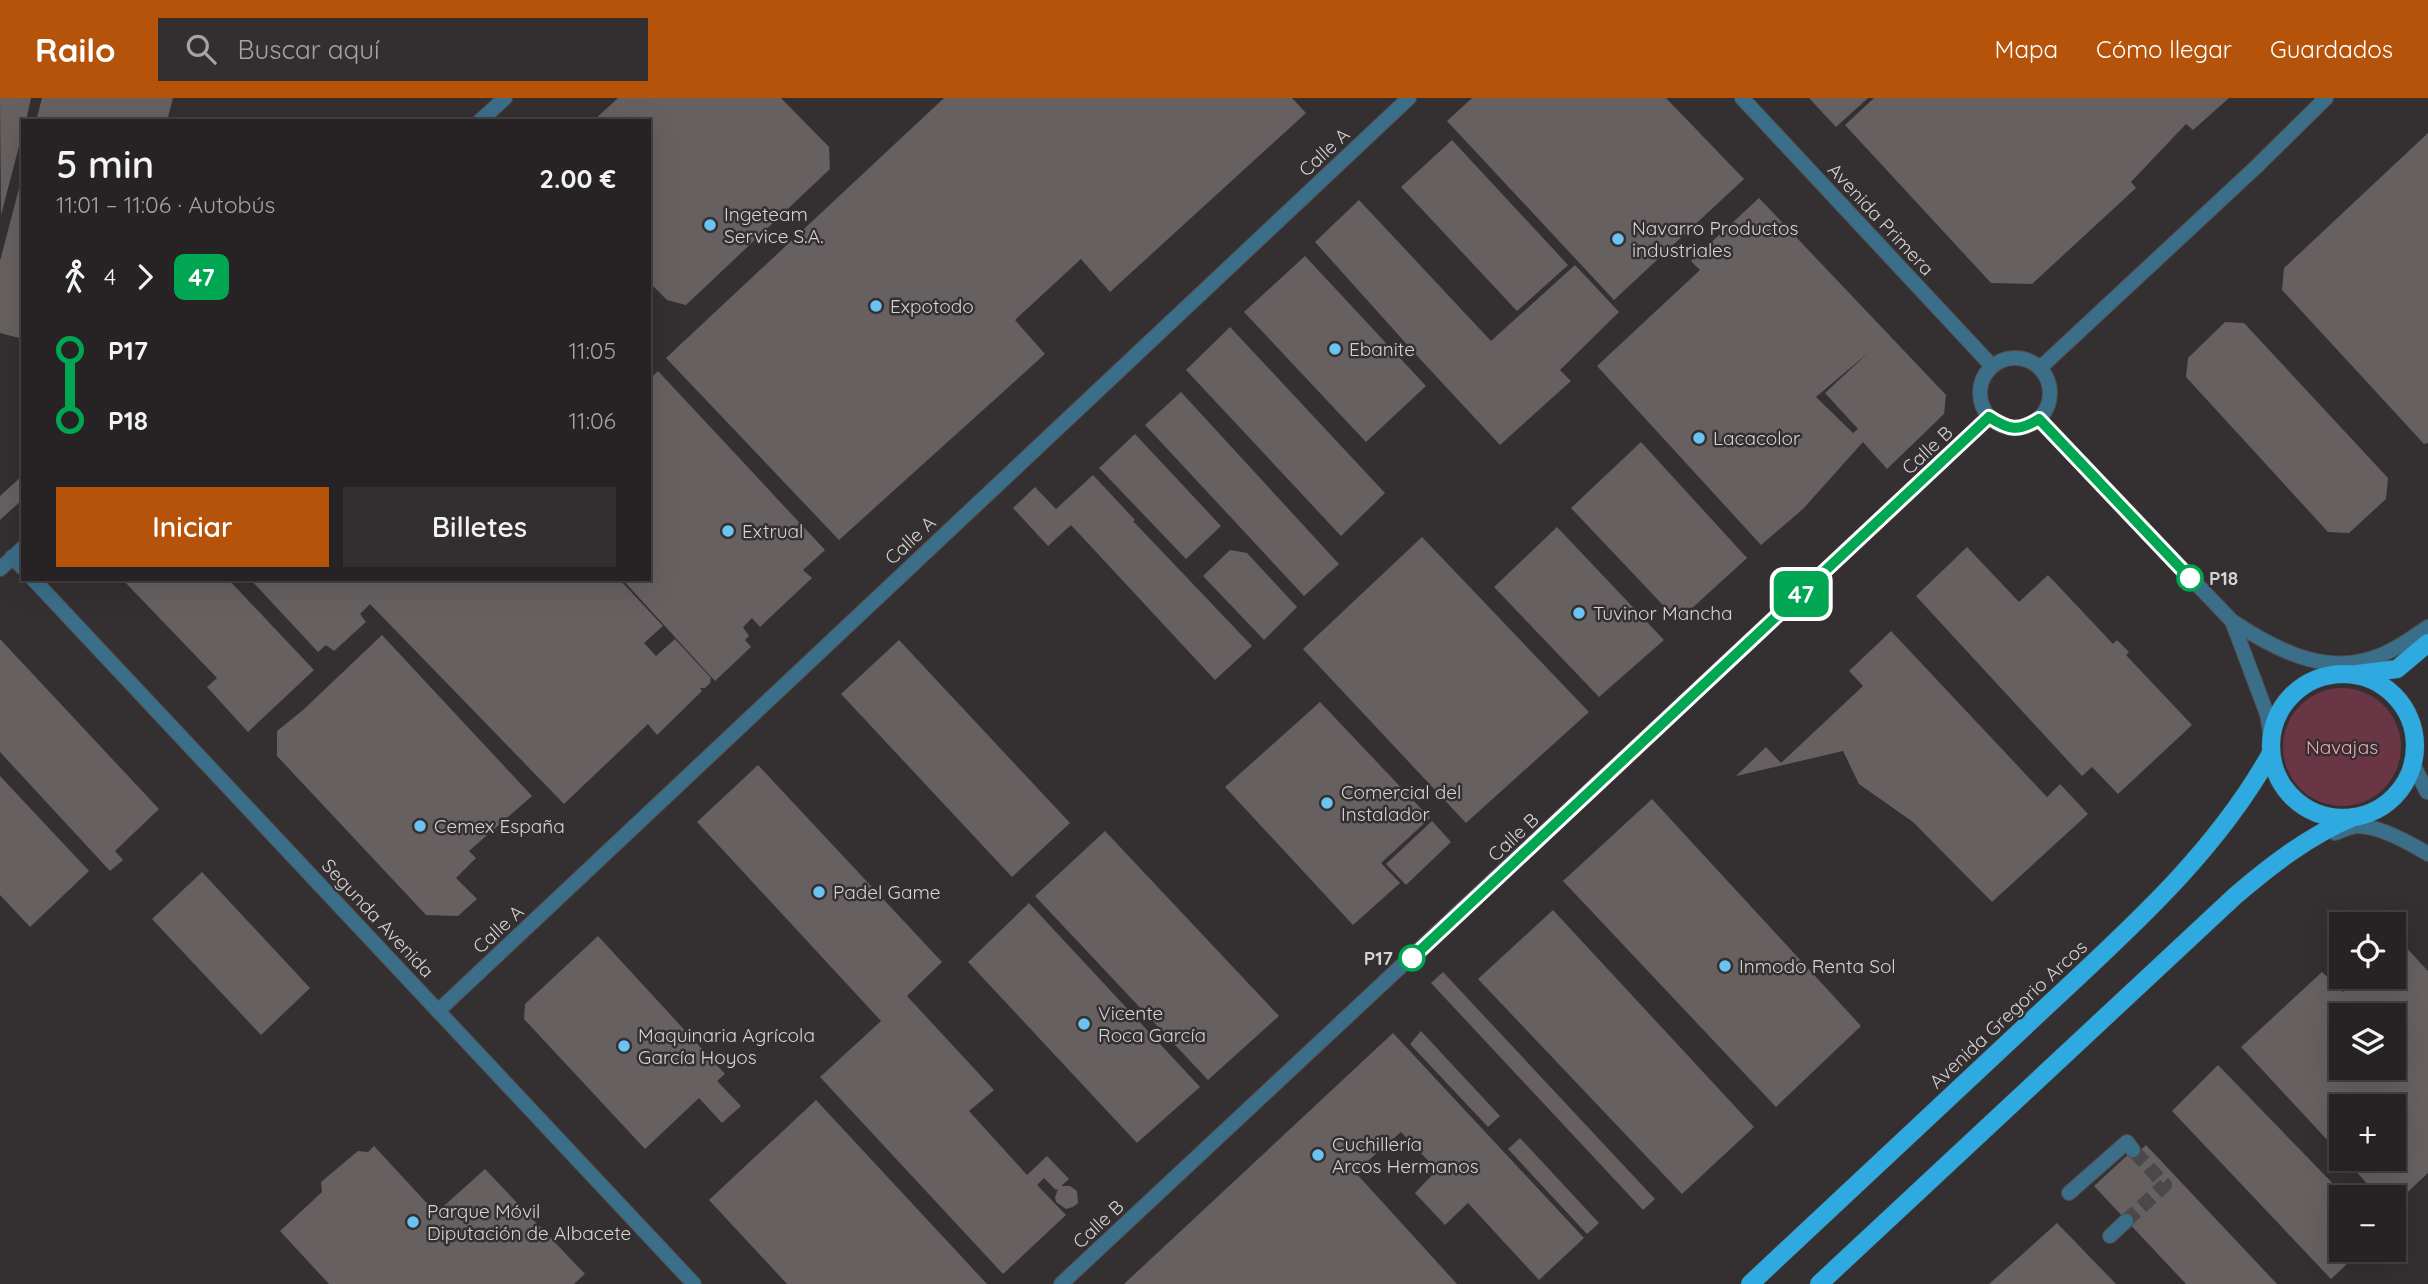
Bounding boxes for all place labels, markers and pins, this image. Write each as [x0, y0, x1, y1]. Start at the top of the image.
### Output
place label: Ingeteam Service S.A. [724, 202, 823, 248]
place label: Navarro Productos industriales [1632, 216, 1799, 262]
marker: Ingeteam Service S.A. [702, 217, 718, 233]
marker: Navarro Productos industriales [1610, 231, 1626, 247]
place label: Expotodo [890, 294, 974, 318]
marker: Expotodo [868, 298, 884, 314]
place label: Ebanite [1349, 337, 1415, 361]
marker: Ebanite [1327, 341, 1343, 357]
place label: Lacacolor [1713, 426, 1801, 450]
marker: Lacacolor [1691, 430, 1707, 446]
place label: Extrual [742, 519, 803, 543]
marker: Extrual [720, 523, 736, 539]
marker: P18 [2177, 565, 2203, 591]
place label: P18 [2209, 566, 2238, 590]
place label: Tuvinor Mancha [1593, 601, 1732, 625]
marker: Tuvinor Mancha [1571, 605, 1587, 621]
place label: Comercial del Instalador [1341, 780, 1461, 826]
marker: Comercial del Instalador [1319, 795, 1335, 811]
place label: Cemex España [434, 814, 565, 838]
marker: Cemex España [412, 818, 428, 834]
place label: Padel Game [833, 880, 941, 904]
marker: Padel Game [811, 884, 827, 900]
marker: P17 [1399, 945, 1425, 971]
place label: P17 [1364, 946, 1393, 970]
place label: Inmodo Renta Sol [1739, 954, 1896, 978]
marker: Inmodo Renta Sol [1717, 958, 1733, 974]
place label: Vicente Roca García [1098, 1001, 1206, 1047]
marker: Vicente Roca García [1076, 1016, 1092, 1032]
place label: Maquinaria Agrícola García Hoyos [638, 1023, 815, 1069]
marker: Maquinaria Agrícola García Hoyos [616, 1038, 632, 1054]
place label: Cuchillería Arcos Hermanos [1332, 1132, 1479, 1178]
marker: Cuchillería Arcos Hermanos [1310, 1147, 1326, 1163]
place label: Parque Móvil Diputación de Albacete [427, 1199, 631, 1245]
marker: Parque Móvil Diputación de Albacete [405, 1214, 421, 1230]

